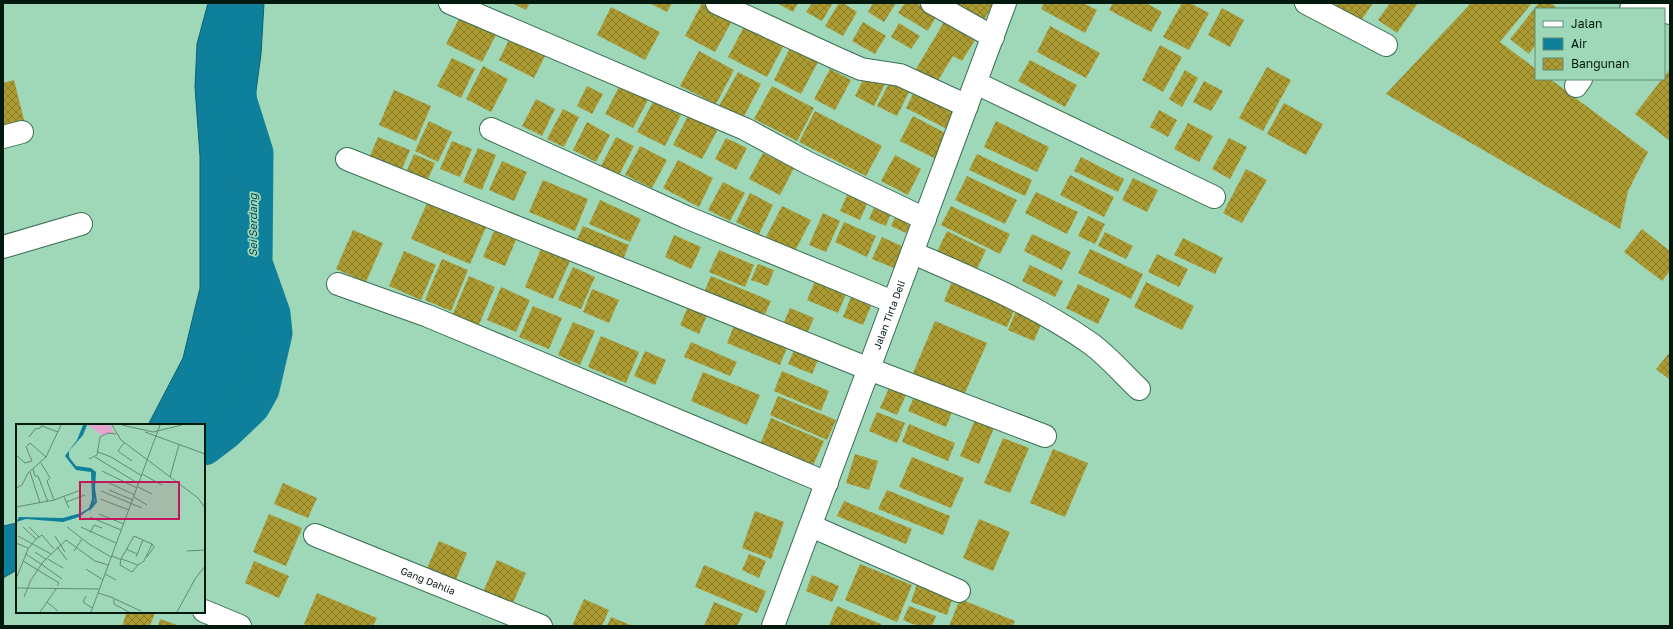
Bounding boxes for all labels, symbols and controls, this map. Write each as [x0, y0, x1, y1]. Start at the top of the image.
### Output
legend [1535, 8, 1665, 80]
text: Jalan [1571, 16, 1602, 31]
text: Air [1571, 36, 1587, 51]
text: Bangunan [1571, 56, 1629, 71]
water label: Sei Serdang [246, 192, 260, 257]
street label: Jalan Tirta Deli [871, 279, 907, 351]
inset map [16, 424, 205, 613]
street label: Gang Dahlia [399, 564, 457, 597]

